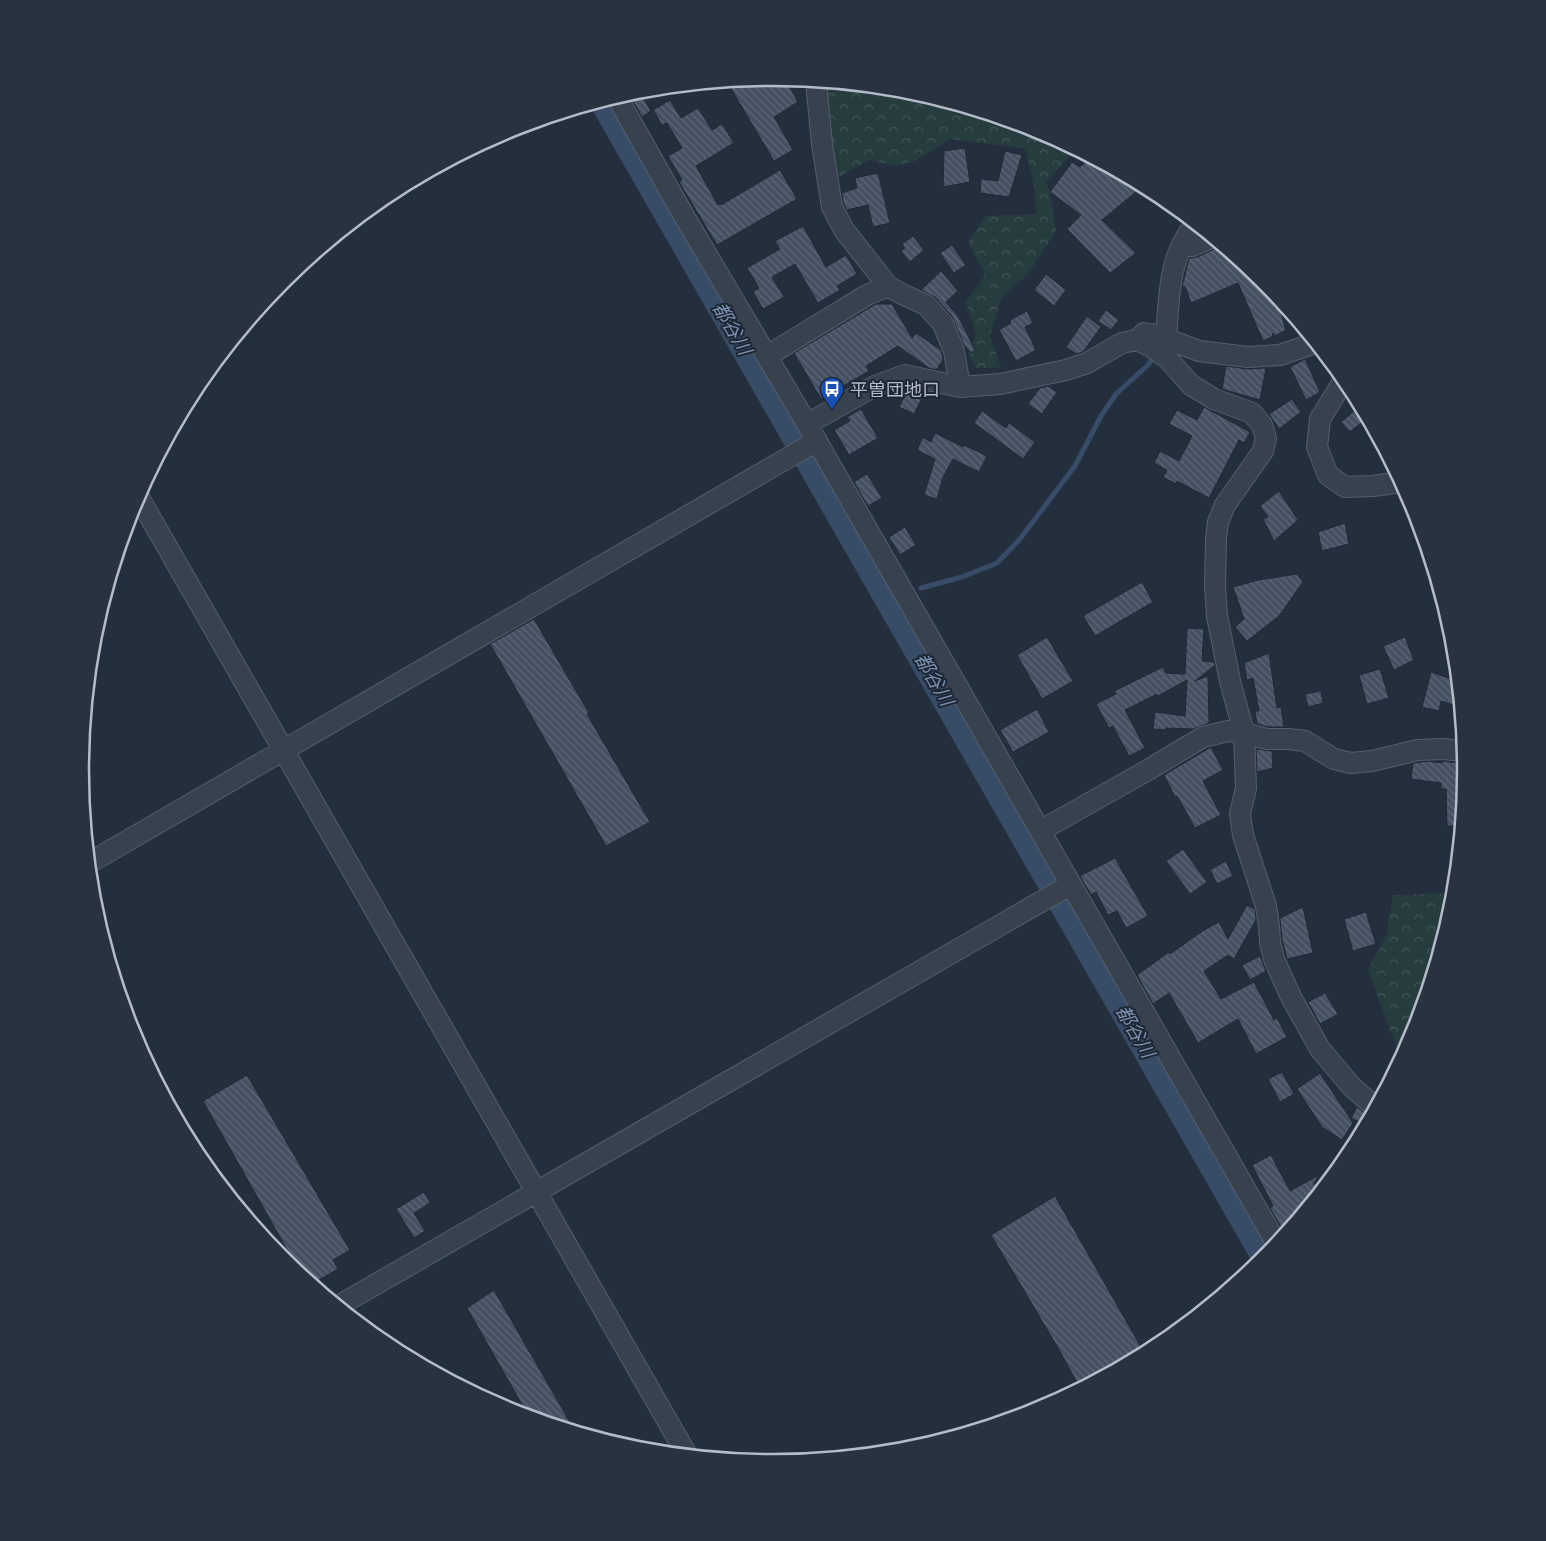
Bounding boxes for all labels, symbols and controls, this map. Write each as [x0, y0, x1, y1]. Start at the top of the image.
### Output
water label: 都谷川 [709, 298, 758, 360]
bus stop icon: 平曽団地口 [819, 376, 845, 410]
place label: 平曽団地口 [850, 378, 940, 400]
water label: 都谷川 [911, 649, 960, 711]
water label: 都谷川 [1112, 1001, 1161, 1063]

